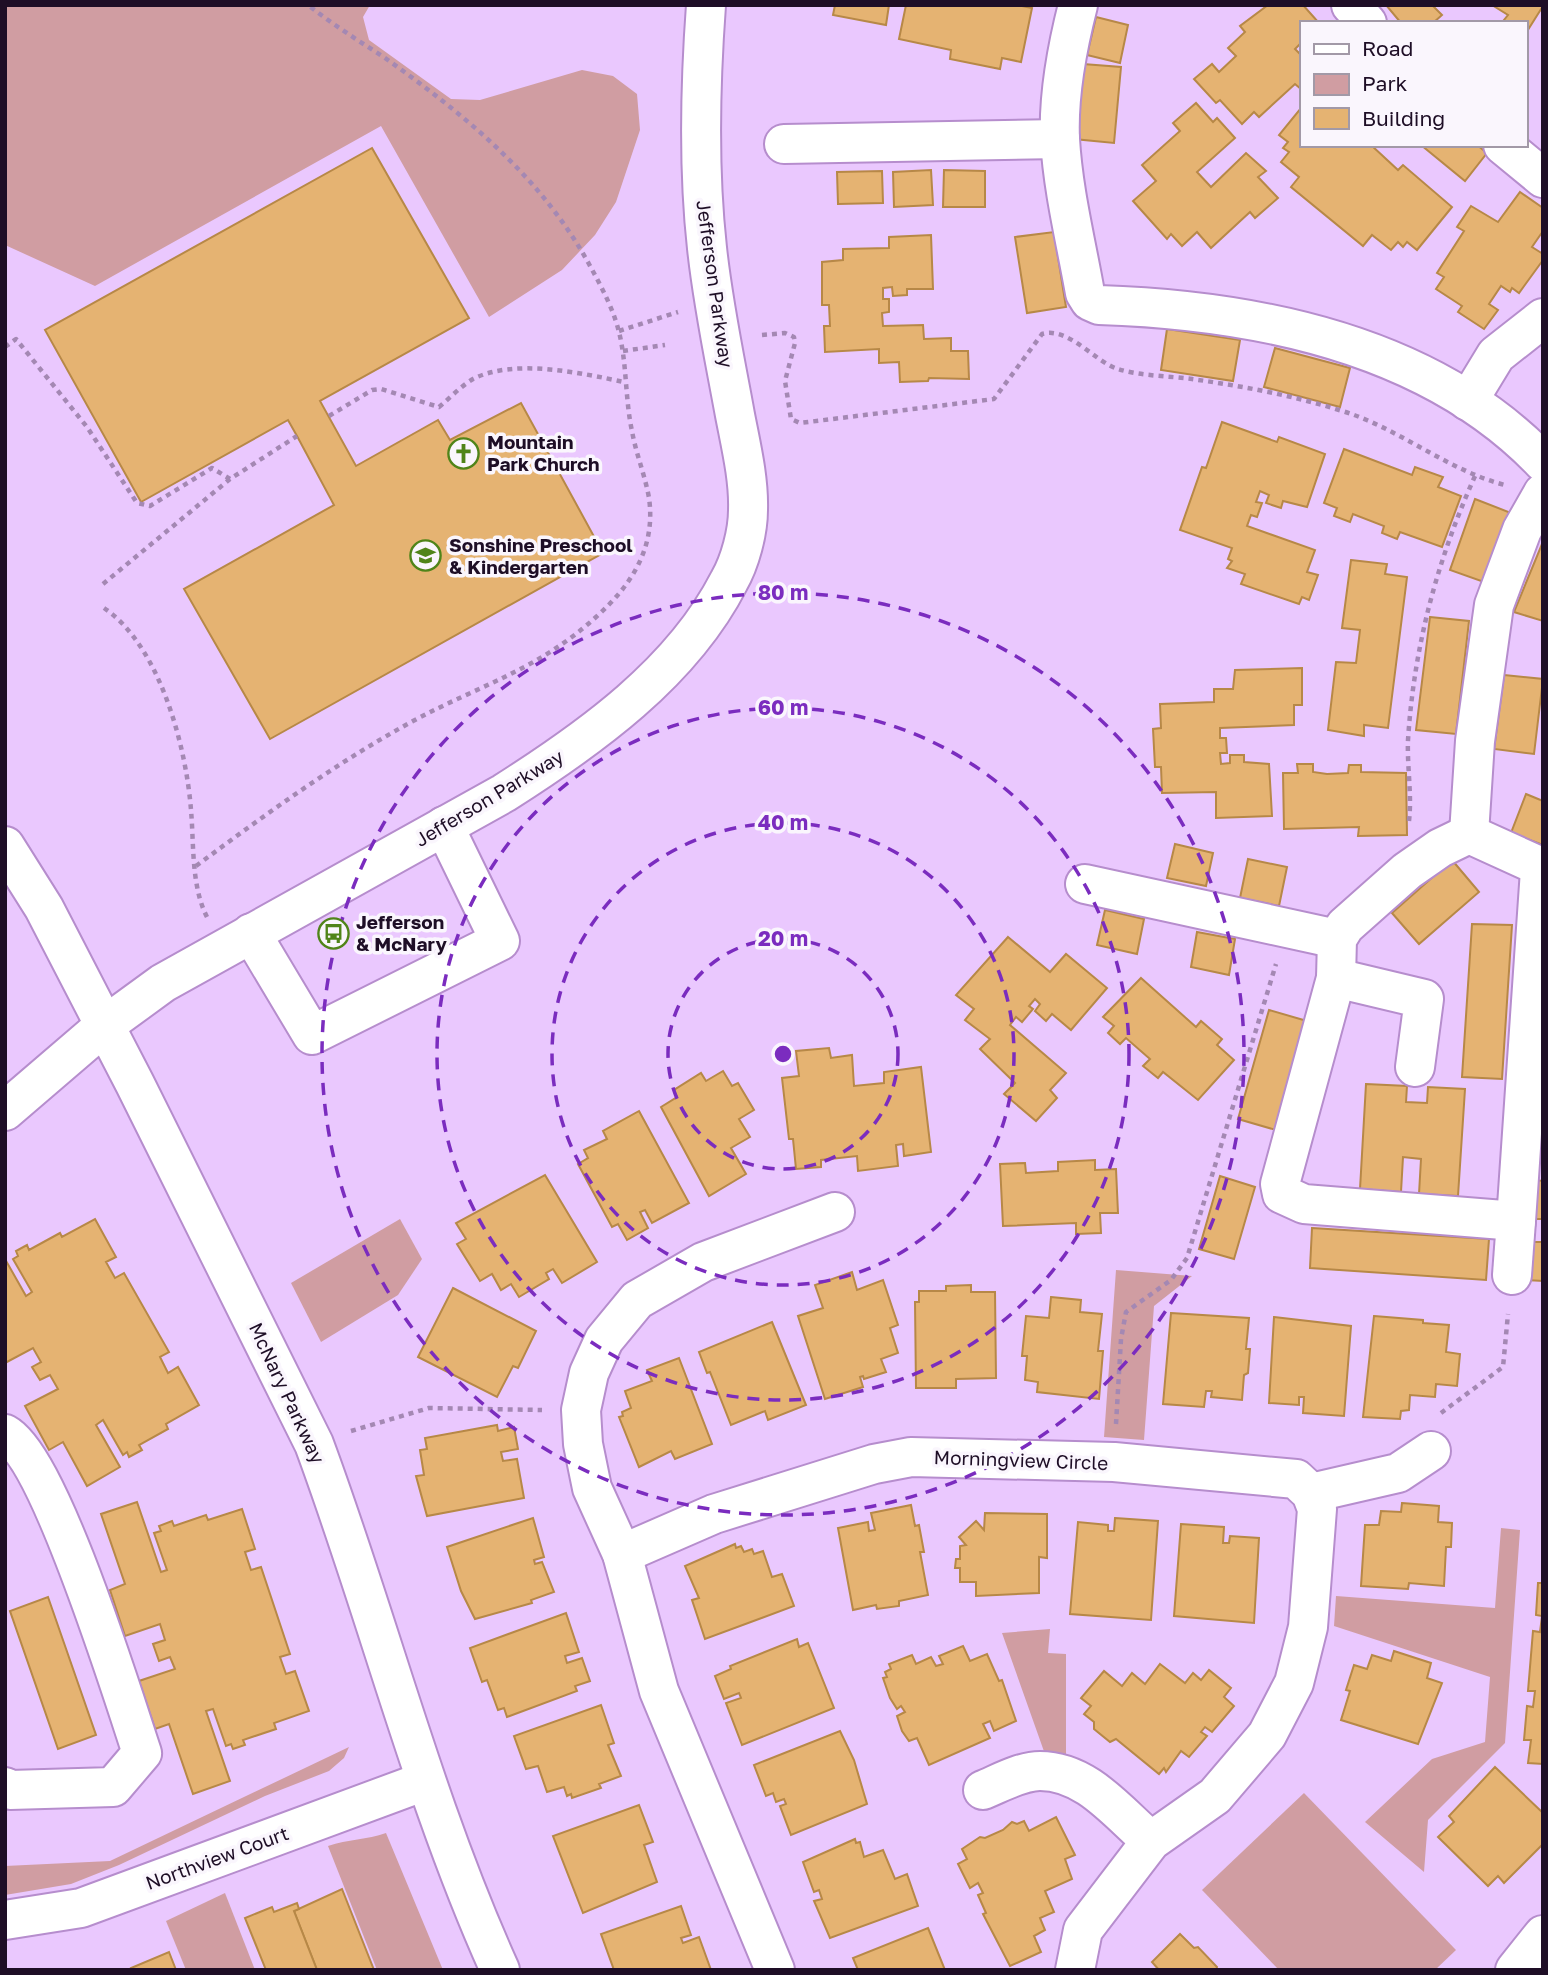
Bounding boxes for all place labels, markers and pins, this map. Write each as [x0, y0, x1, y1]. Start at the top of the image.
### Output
place label: Mountain Park Church [487, 430, 599, 475]
church icon: Mountain Park Church [447, 436, 481, 470]
place label: Sonshine Preschool & Kindergarten [449, 533, 633, 578]
school or university icon: Sonshine Preschool & Kindergarten [409, 539, 443, 573]
place label: Jefferson & McNary [356, 910, 447, 955]
bus stop icon: Jefferson & McNary [316, 916, 350, 950]
centre of rings [771, 1042, 795, 1066]

